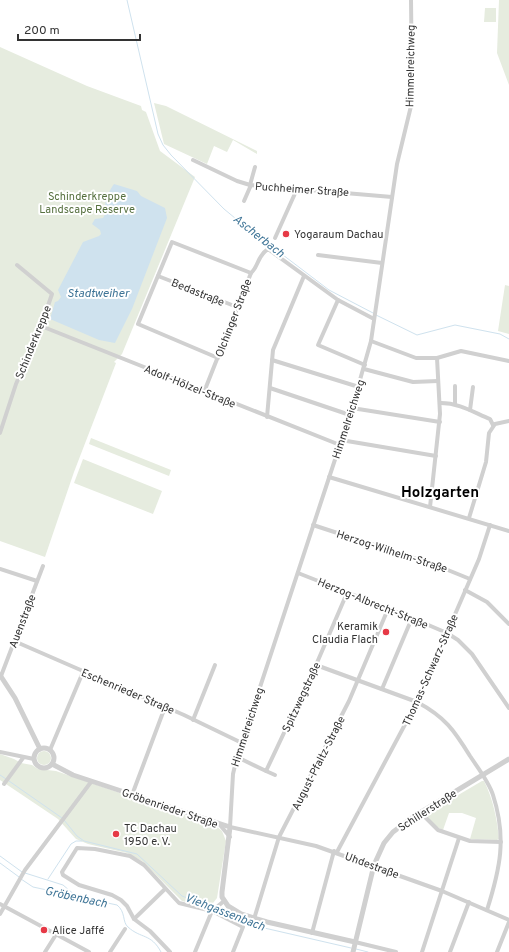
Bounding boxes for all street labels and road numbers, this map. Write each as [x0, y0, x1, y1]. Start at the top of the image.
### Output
street label: Himmelreichweg [403, 25, 419, 107]
street label: Puchheimer Straße [255, 180, 349, 200]
street label: Bedastraße [169, 276, 226, 310]
street label: Olchinger Straße [213, 277, 255, 360]
street label: Schinderkreppe [13, 303, 55, 381]
street label: Adolf-Hölzel-Straße [142, 362, 238, 412]
street label: Himmelreichweg [330, 378, 368, 461]
street label: Herzog-Wilhelm-Straße [334, 527, 449, 577]
street label: Herzog-Albrecht-Straße [315, 575, 430, 633]
street label: Auenstraße [6, 592, 40, 650]
street label: Thomas-Schwarz-Straße [400, 612, 462, 729]
street label: Spitzwegstraße [280, 660, 324, 735]
street label: Eschenrieder Straße [79, 666, 176, 718]
street label: Himmelreichweg [229, 686, 267, 769]
street label: August-Pfaltz-Straße [289, 714, 349, 813]
street label: Gröbenrieder Straße [120, 786, 220, 832]
street label: Schillerstraße [395, 787, 460, 835]
street label: Uhdestraße [343, 850, 401, 882]

